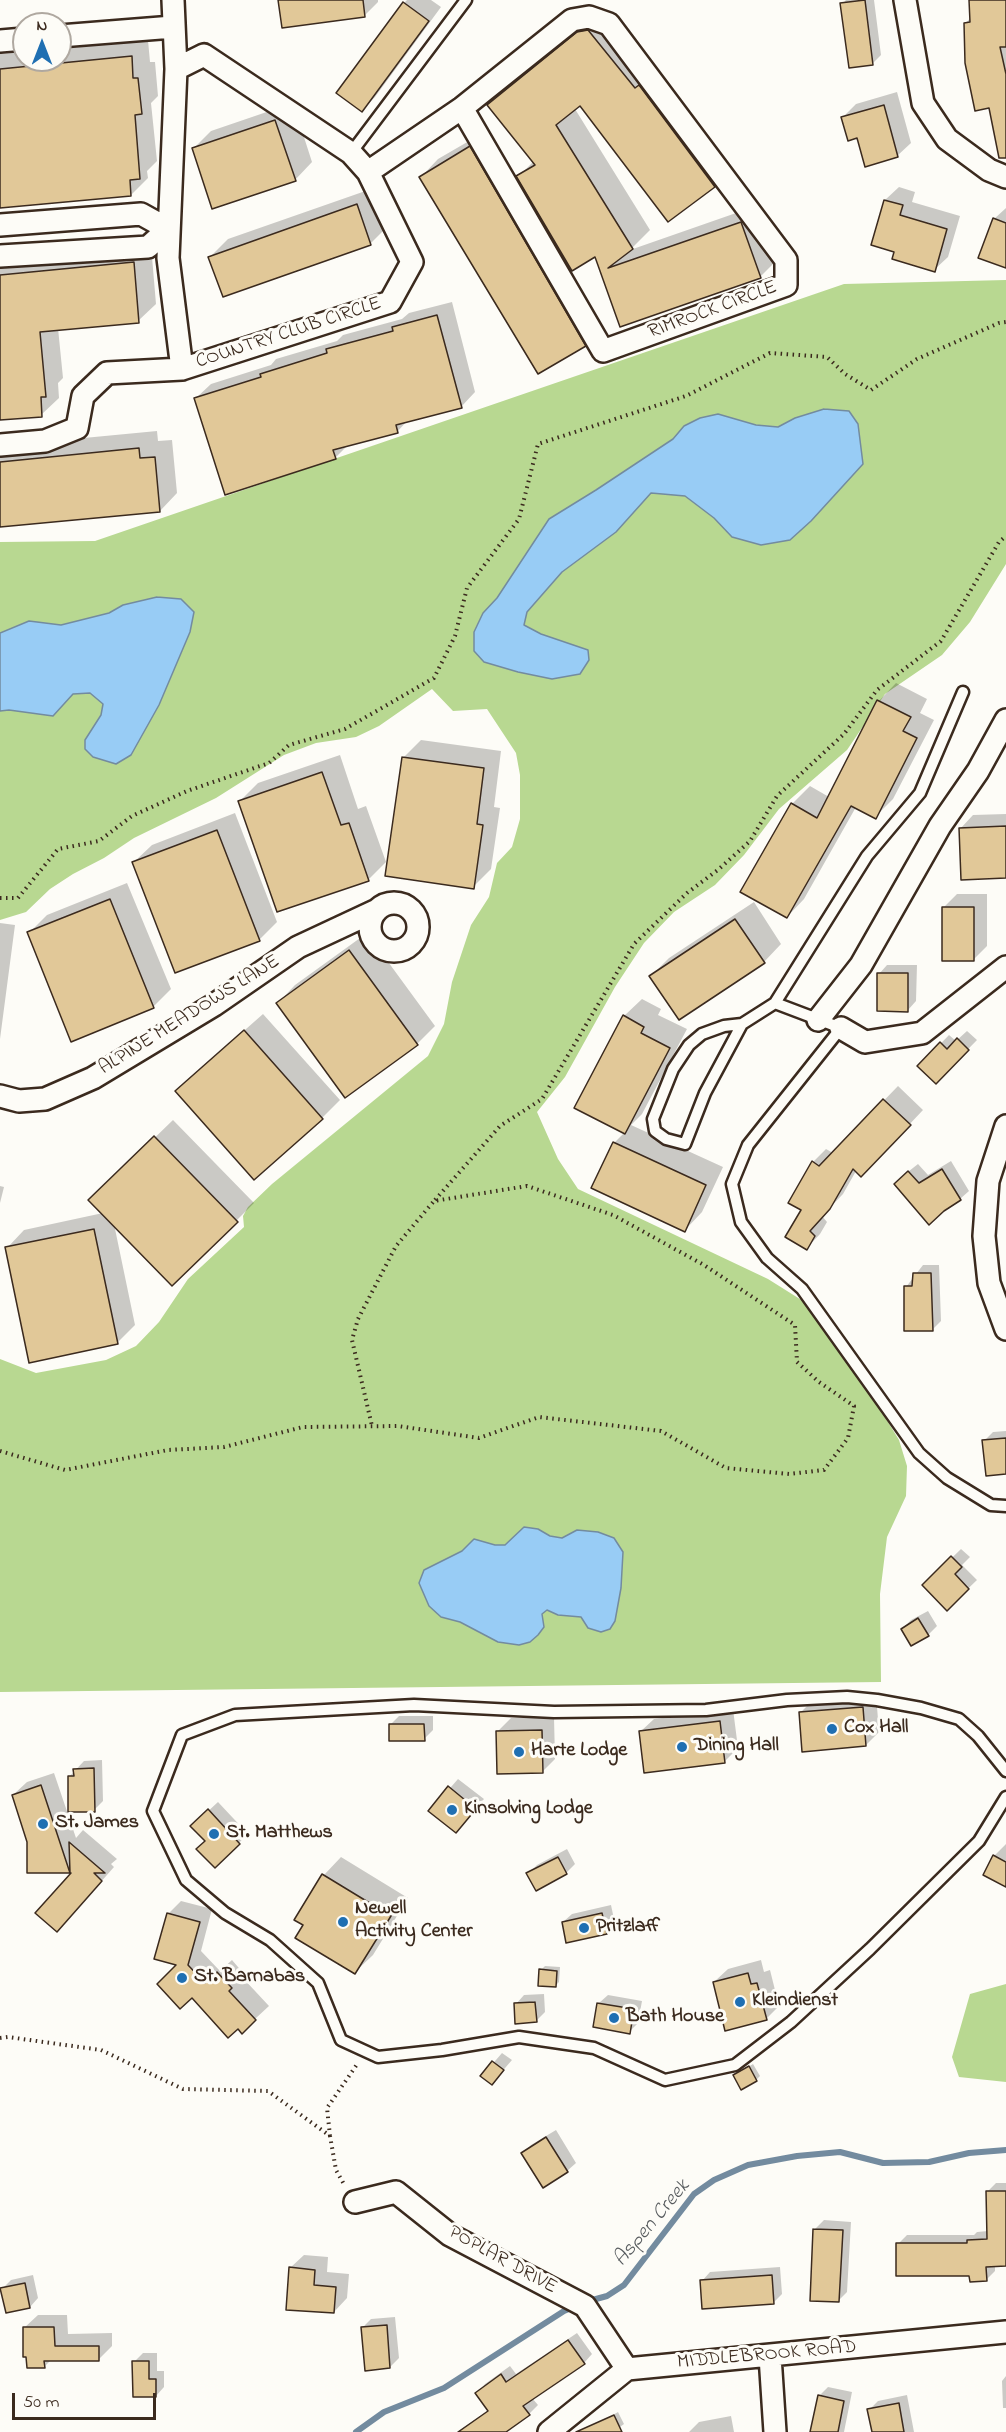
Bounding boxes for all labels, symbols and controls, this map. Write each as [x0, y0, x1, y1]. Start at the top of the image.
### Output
north arrow [12, 12, 72, 72]
text: N [37, 14, 47, 38]
street label: RIMROCK CIRCLE [645, 277, 781, 345]
street label: COUNTRY CLUB CIRCLE [193, 293, 385, 375]
street label: ALPINE MEADOWS LANE [95, 951, 285, 1081]
place label: Cox Hall [844, 1717, 908, 1741]
marker: Cox Hall [825, 1722, 839, 1736]
place label: Dining Hall [694, 1735, 779, 1759]
place label: Harte Lodge [531, 1740, 627, 1764]
marker: Dining Hall [675, 1740, 689, 1754]
marker: Harte Lodge [512, 1745, 526, 1759]
place label: Kinsolving Lodge [464, 1798, 593, 1822]
marker: Kinsolving Lodge [445, 1803, 459, 1817]
place label: St. James [55, 1812, 139, 1836]
marker: St. James [36, 1817, 50, 1831]
place label: St. Matthews [226, 1822, 333, 1846]
marker: St. Matthews [207, 1827, 221, 1841]
place label: Newell Activity Center [355, 1898, 472, 1945]
marker: Newell Activity Center [336, 1915, 350, 1929]
place label: Pritzlaff [596, 1916, 660, 1940]
marker: Pritzlaff [577, 1921, 591, 1935]
place label: St. Barnabas [194, 1966, 305, 1990]
marker: St. Barnabas [175, 1971, 189, 1985]
place label: Kleindienst [752, 1990, 838, 2014]
marker: Kleindienst [733, 1995, 747, 2009]
place label: Bath House [626, 2006, 724, 2030]
marker: Bath House [607, 2011, 621, 2025]
water label: Aspen Creek [609, 2175, 697, 2273]
street label: POPLAR DRIVE [444, 2221, 560, 2301]
street label: MIDDLEBROOK ROAD [676, 2336, 858, 2376]
scale bar [15, 2381, 159, 2419]
text: 50 m [23, 2390, 60, 2416]

